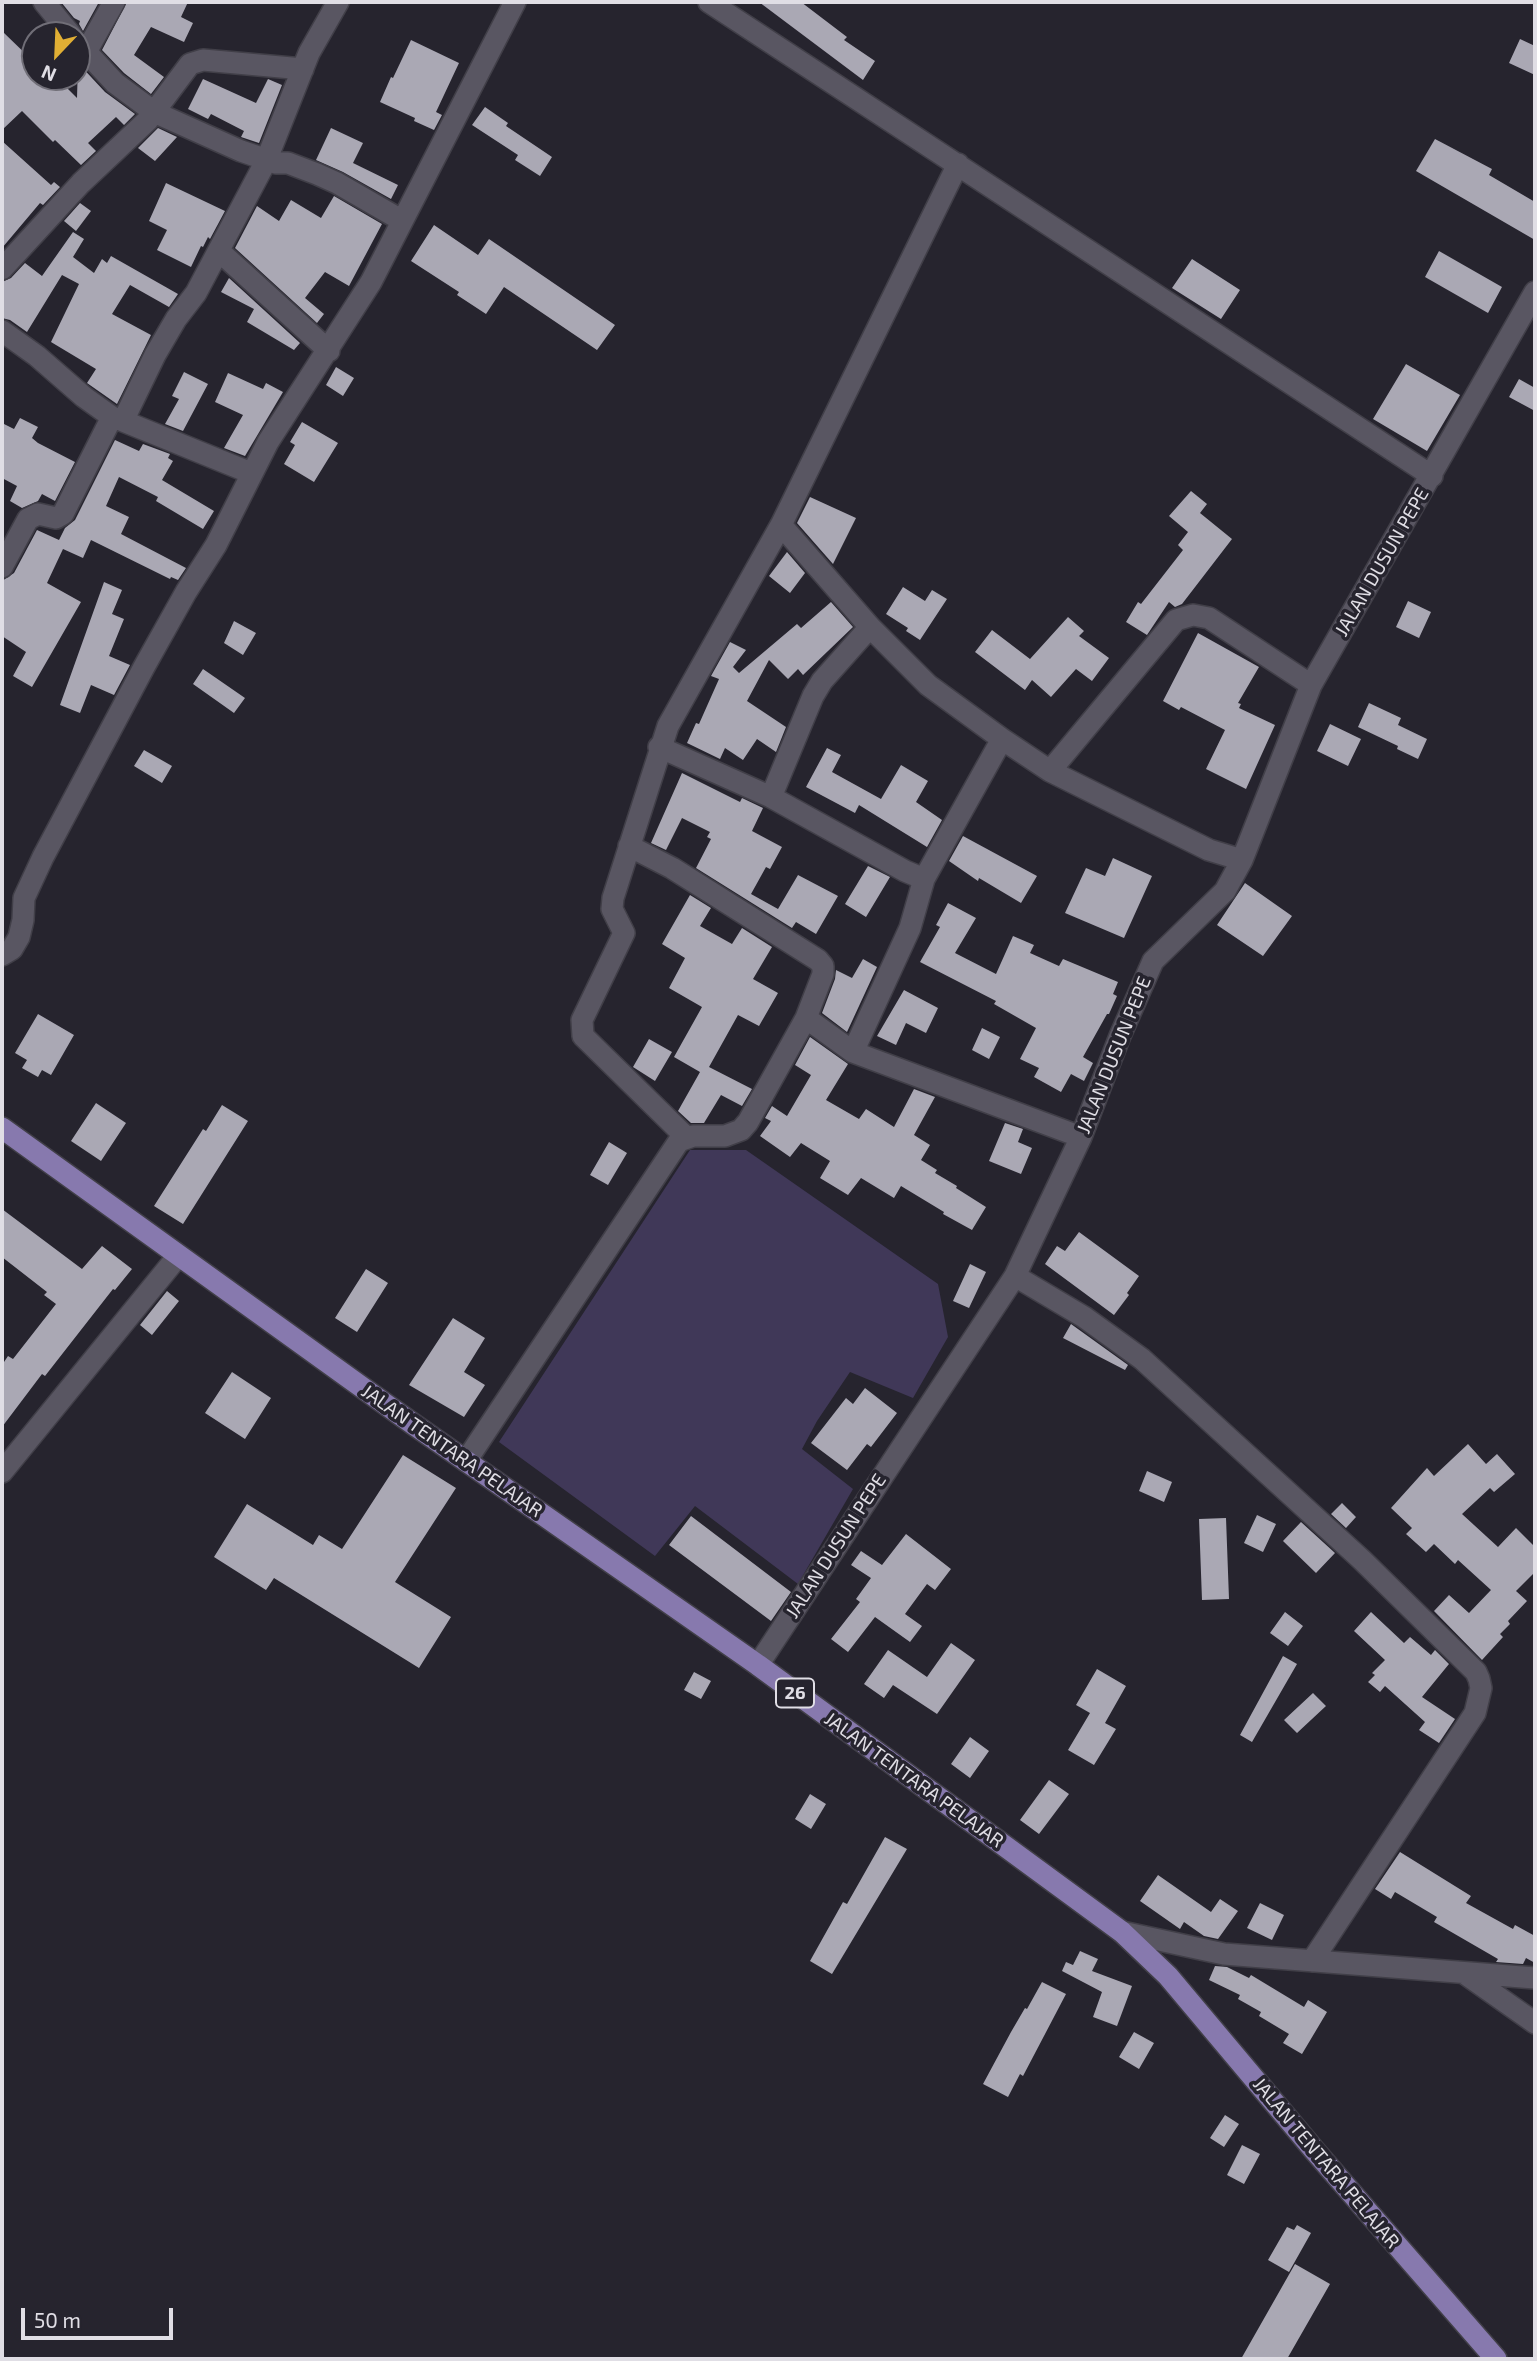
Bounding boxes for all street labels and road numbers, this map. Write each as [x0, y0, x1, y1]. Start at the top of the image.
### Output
street label: JALAN DUSUN PEPE [1330, 484, 1434, 640]
street label: JALAN DUSUN PEPE [1072, 973, 1156, 1137]
street label: JALAN TENTARA PELAJAR [357, 1380, 547, 1522]
street label: JALAN DUSUN PEPE [781, 1470, 891, 1622]
road number: 26 [776, 1678, 814, 1708]
street label: JALAN TENTARA PELAJAR [820, 1707, 1008, 1853]
street label: JALAN TENTARA PELAJAR [1248, 2073, 1404, 2253]

